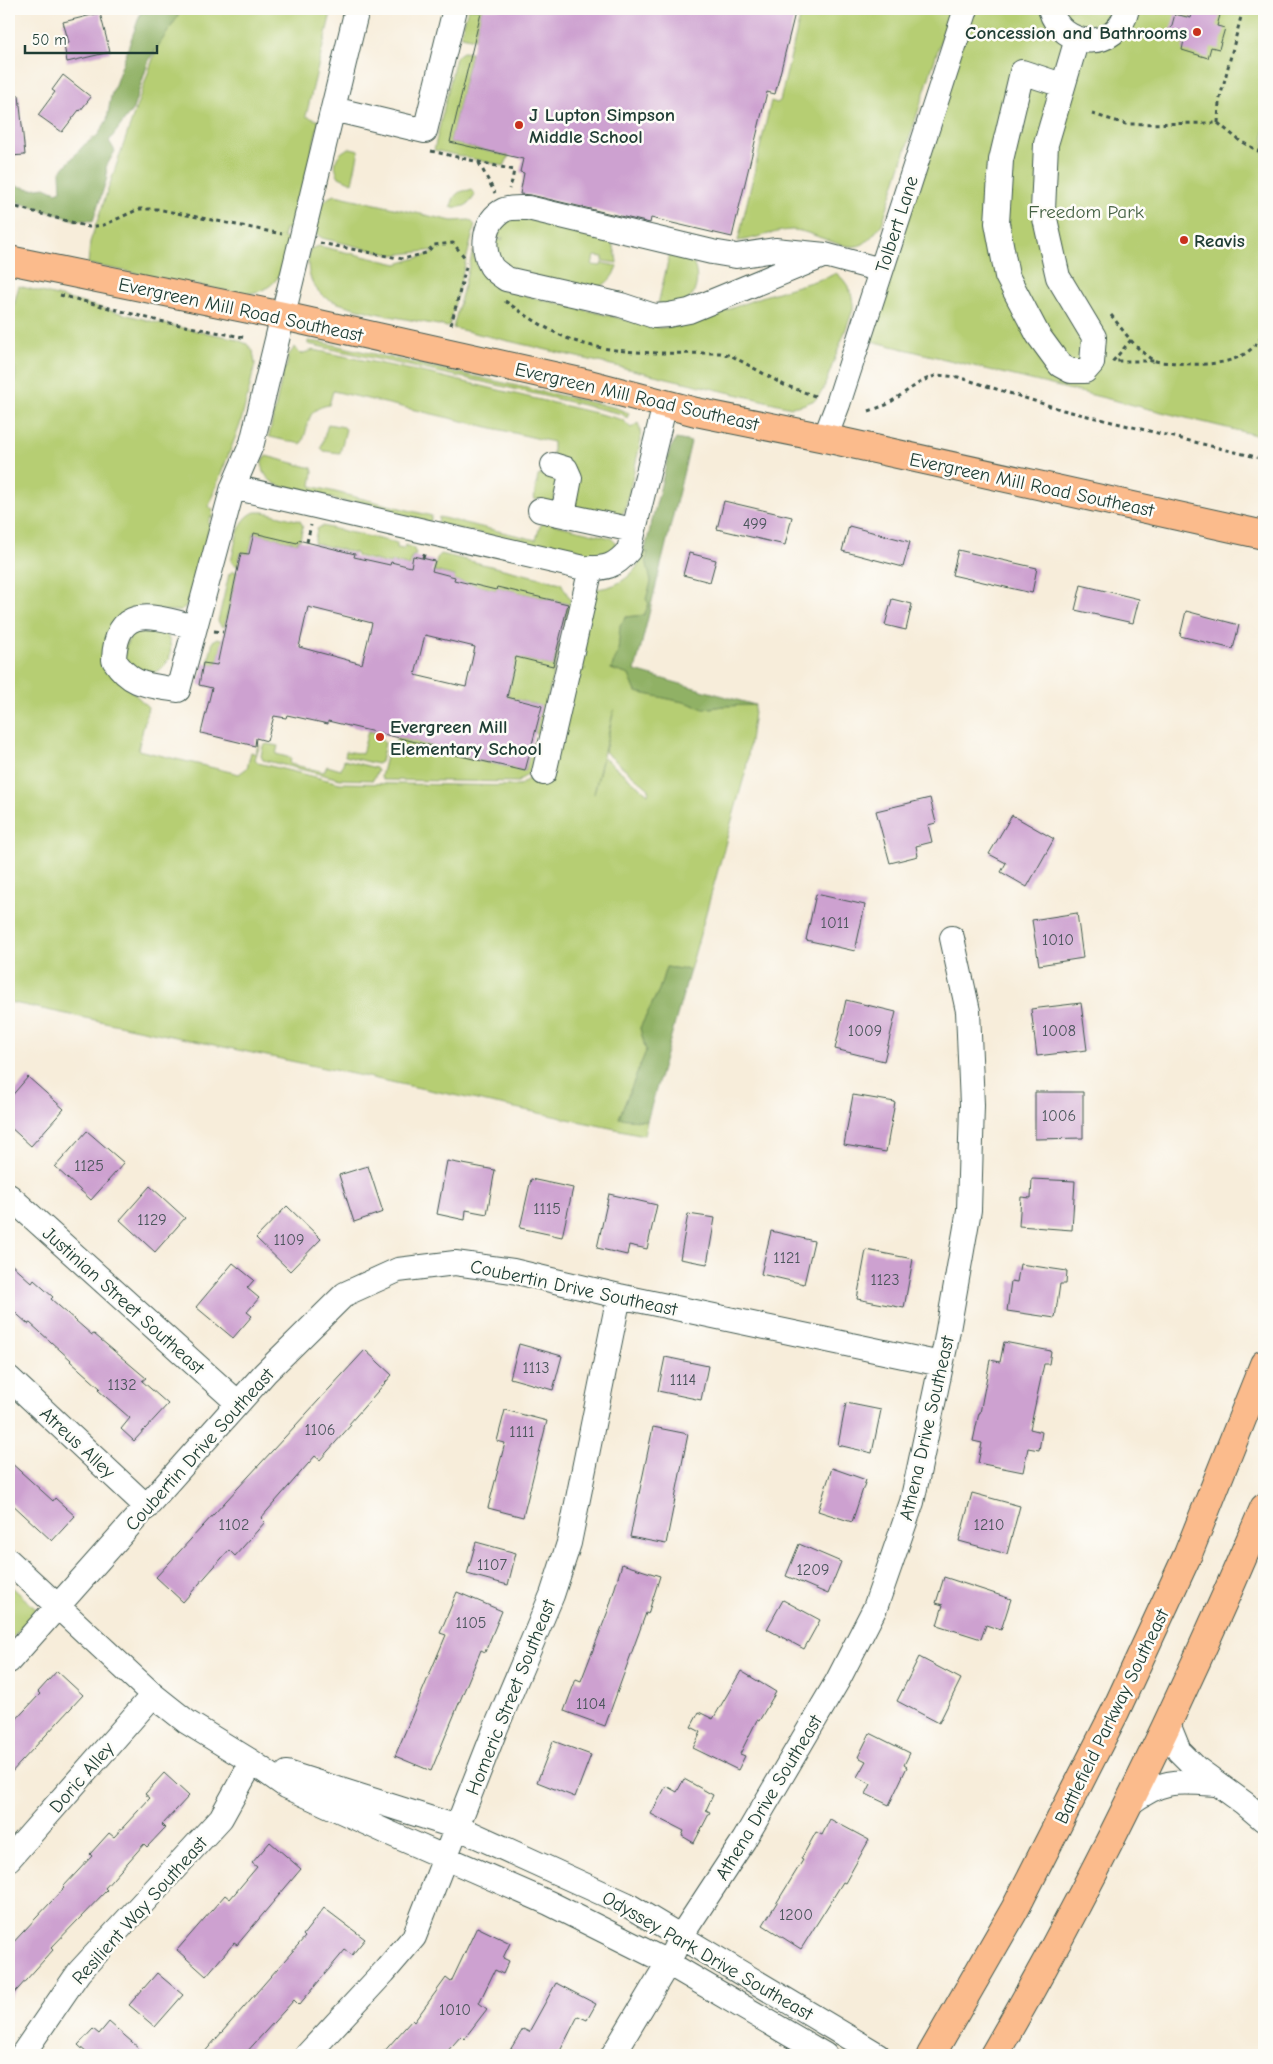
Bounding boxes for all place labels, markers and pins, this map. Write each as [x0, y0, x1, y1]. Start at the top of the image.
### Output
place label: Concession and Bathrooms [965, 22, 1187, 44]
marker: Concession and Bathrooms [1191, 26, 1203, 38]
place label: J Lupton Simpson Middle School [529, 104, 675, 148]
marker: J Lupton Simpson Middle School [513, 119, 525, 131]
place label: Reavis [1194, 230, 1245, 252]
marker: Reavis [1178, 234, 1190, 246]
place label: Evergreen Mill Elementary School [390, 716, 542, 760]
marker: Evergreen Mill Elementary School [374, 731, 386, 743]

